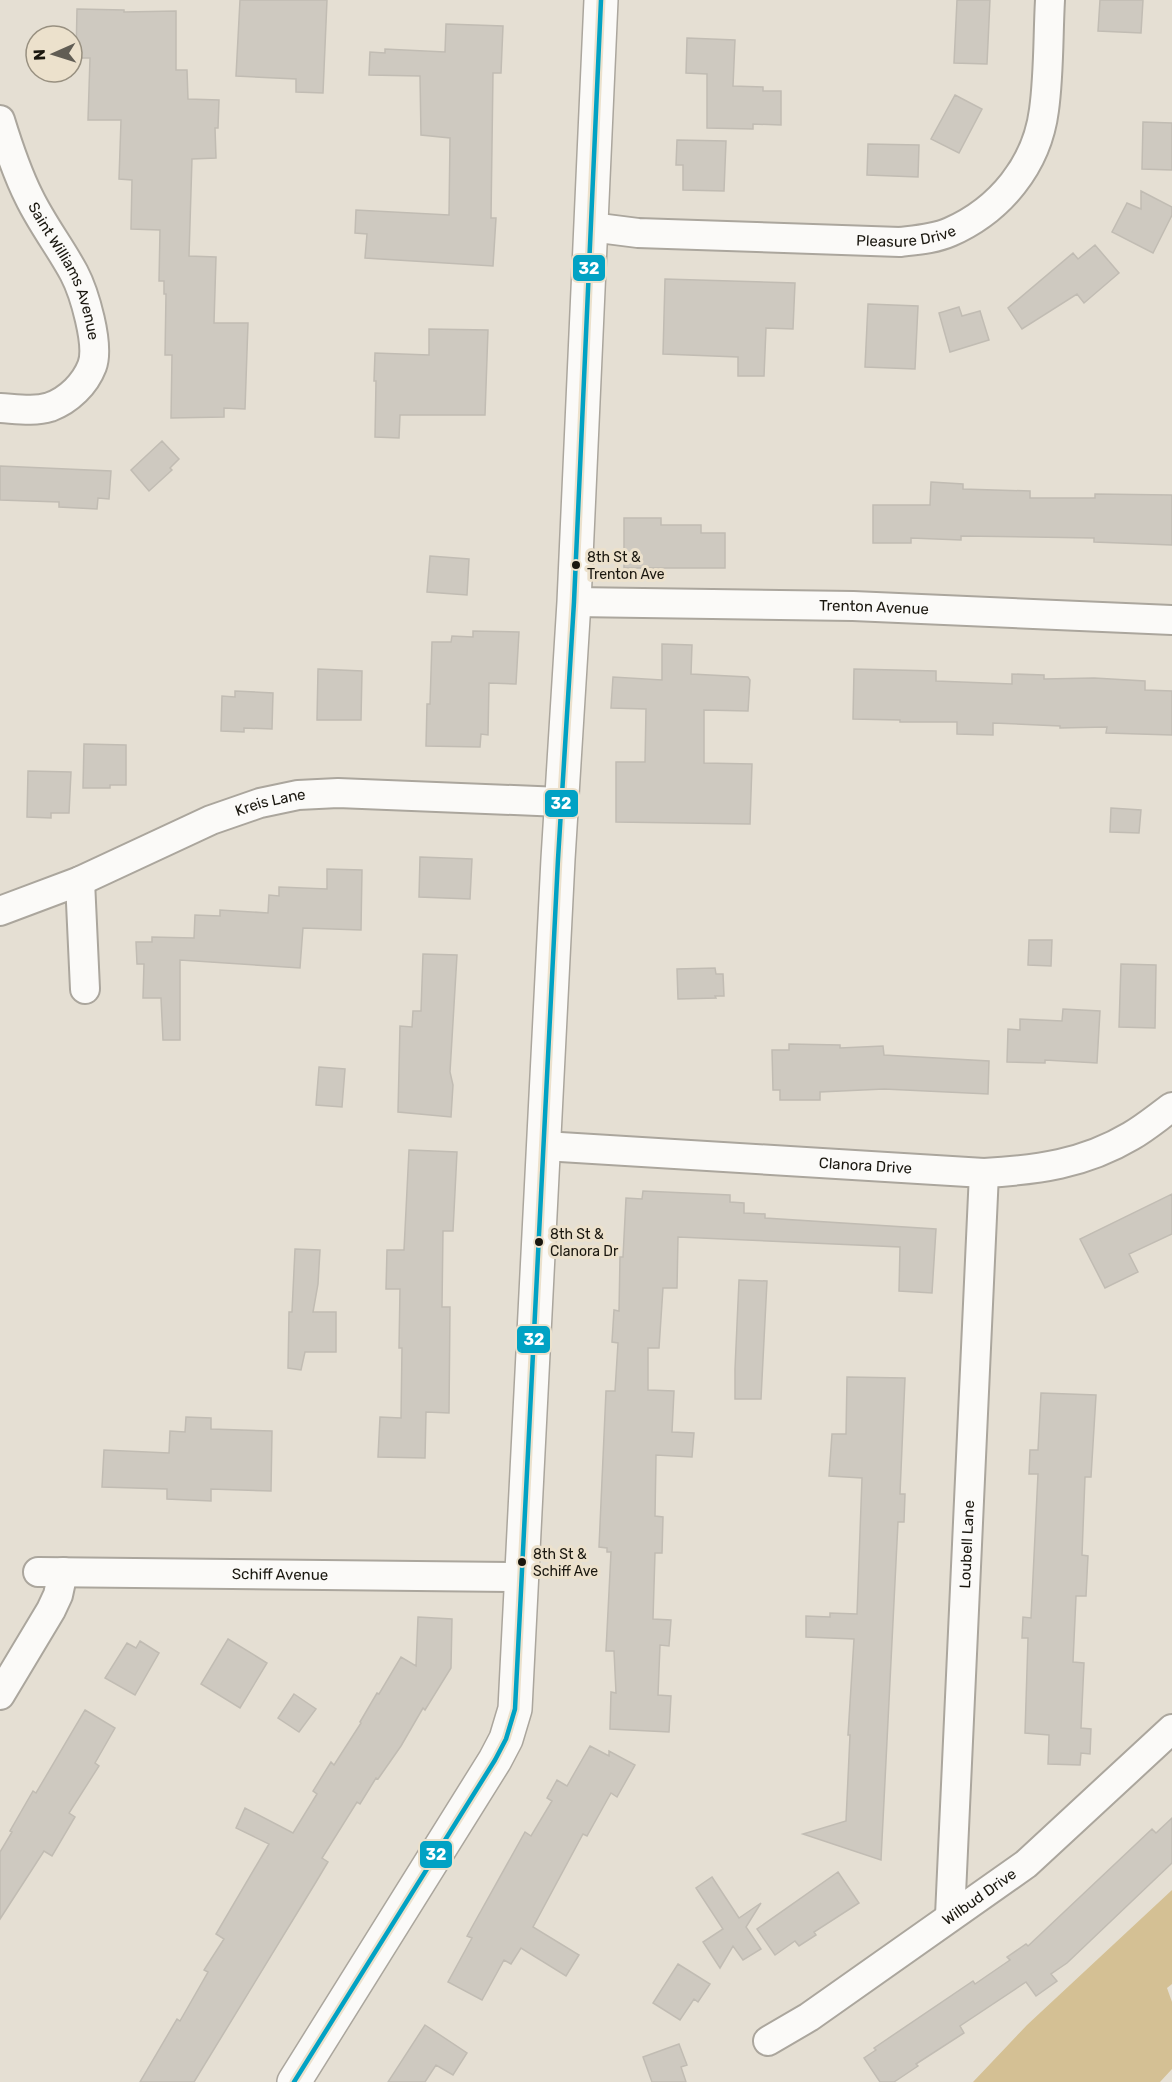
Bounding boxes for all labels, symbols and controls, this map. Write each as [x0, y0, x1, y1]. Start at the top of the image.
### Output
north arrow [24, 24, 84, 84]
text: N [30, 49, 49, 61]
street label: Saint Williams Avenue [24, 199, 102, 341]
street label: Pleasure Drive [856, 222, 959, 251]
line badge: 32 [572, 254, 606, 282]
text: 32 [579, 259, 599, 278]
place label: 8th St & Trenton Ave [587, 549, 665, 583]
marker: 8th St & Trenton Ave [570, 559, 582, 571]
street label: Trenton Avenue [819, 597, 929, 618]
street label: Kreis Lane [233, 786, 306, 820]
line badge: 32 [544, 789, 579, 818]
text: 32 [551, 794, 571, 813]
street label: Clanora Drive [818, 1154, 913, 1178]
place label: 8th St & Clanora Dr [550, 1226, 619, 1260]
marker: 8th St & Clanora Dr [533, 1236, 545, 1248]
line badge: 32 [516, 1325, 551, 1354]
text: 32 [524, 1330, 544, 1349]
street label: Loubell Lane [956, 1500, 978, 1589]
place label: 8th St & Schiff Ave [533, 1546, 598, 1580]
marker: 8th St & Schiff Ave [516, 1556, 528, 1568]
street label: Schiff Avenue [232, 1565, 328, 1584]
line badge: 32 [419, 1840, 453, 1869]
text: 32 [426, 1845, 446, 1864]
street label: Wilbud Drive [939, 1865, 1020, 1929]

